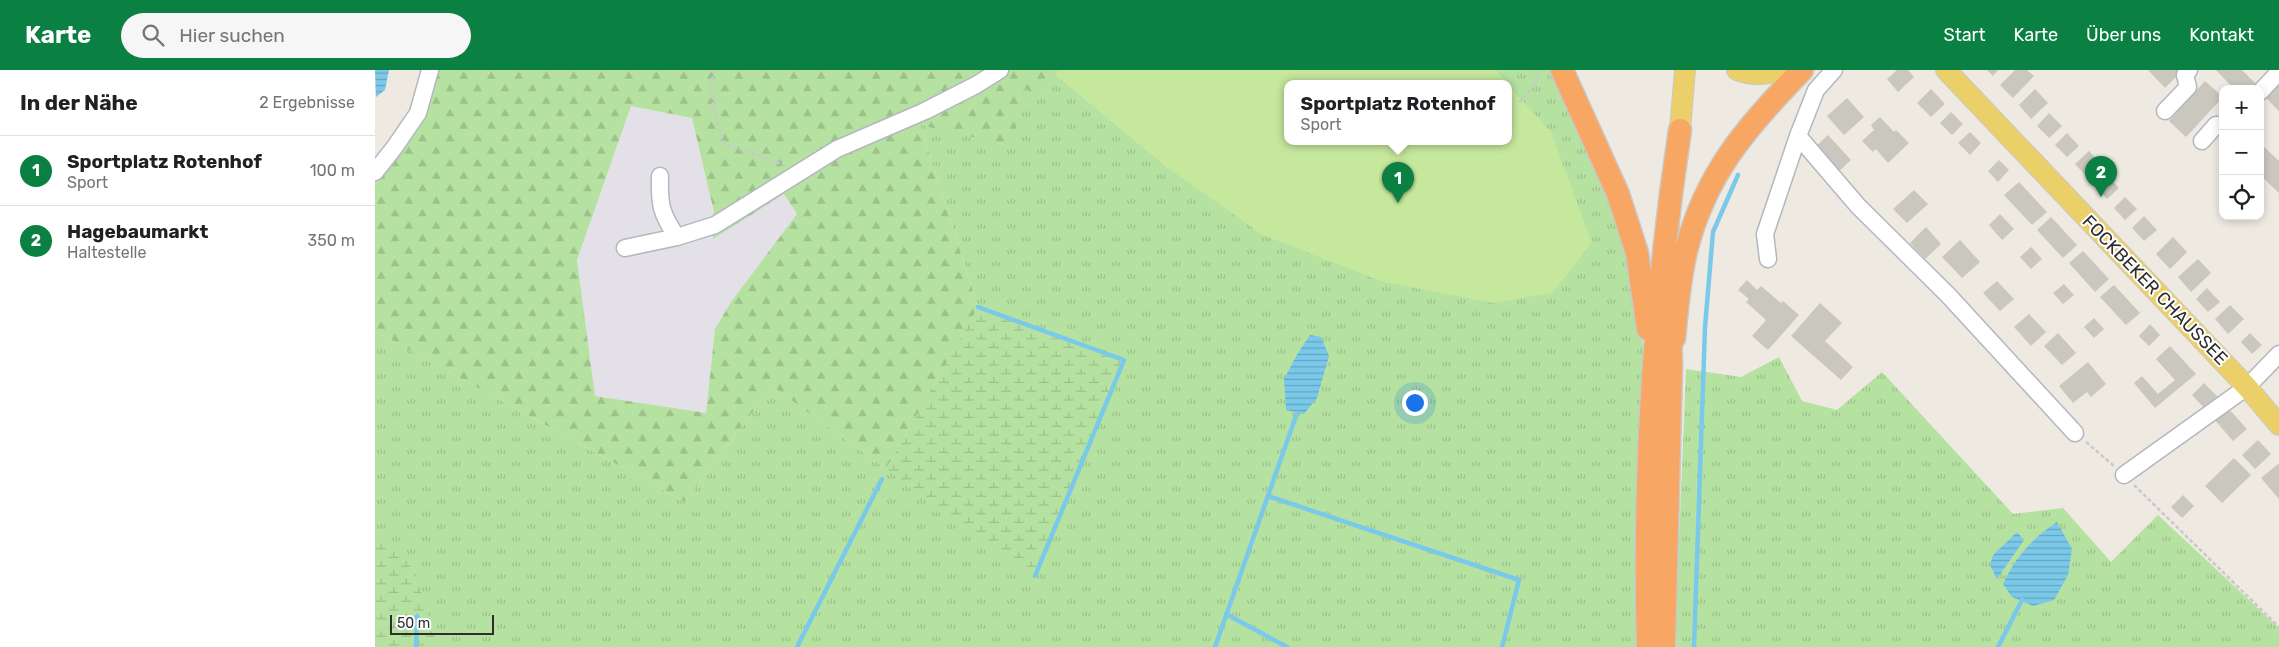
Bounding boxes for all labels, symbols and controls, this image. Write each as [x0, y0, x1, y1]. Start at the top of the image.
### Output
search box [121, 13, 471, 58]
text: Karte [25, 21, 91, 49]
icon: search [139, 21, 167, 49]
text: Hier suchen [179, 24, 285, 47]
text: Start [1943, 24, 1986, 46]
text: Karte [2014, 24, 2058, 46]
text: Über uns [2086, 24, 2161, 46]
text: Kontakt [2189, 24, 2254, 46]
popup [1284, 80, 1512, 145]
map controls [2219, 85, 2264, 220]
button: + [2219, 85, 2264, 130]
text: In der Nähe [20, 90, 138, 115]
text: Sportplatz Rotenhof [1301, 92, 1495, 115]
text: 2 Ergebnisse [259, 93, 355, 112]
text: Sport [1301, 115, 1342, 134]
button: − [2219, 130, 2264, 175]
text: Sportplatz Rotenhof [67, 150, 262, 173]
pin: 2 [2085, 156, 2117, 197]
text: 1 [32, 161, 40, 180]
text: 100 m [310, 161, 355, 180]
pin: 1 [1382, 162, 1414, 203]
text: Sport [67, 173, 108, 192]
button: locate [2219, 175, 2264, 220]
street label: FOCKBEKER CHAUSSEE [2078, 211, 2232, 369]
text: Hagebaumarkt [67, 220, 208, 243]
text: 2 [31, 231, 41, 250]
text: 350 m [308, 231, 355, 250]
text: Haltestelle [67, 243, 146, 262]
your location [1402, 390, 1428, 416]
scale bar [390, 612, 494, 635]
text: 50 m [397, 615, 430, 632]

